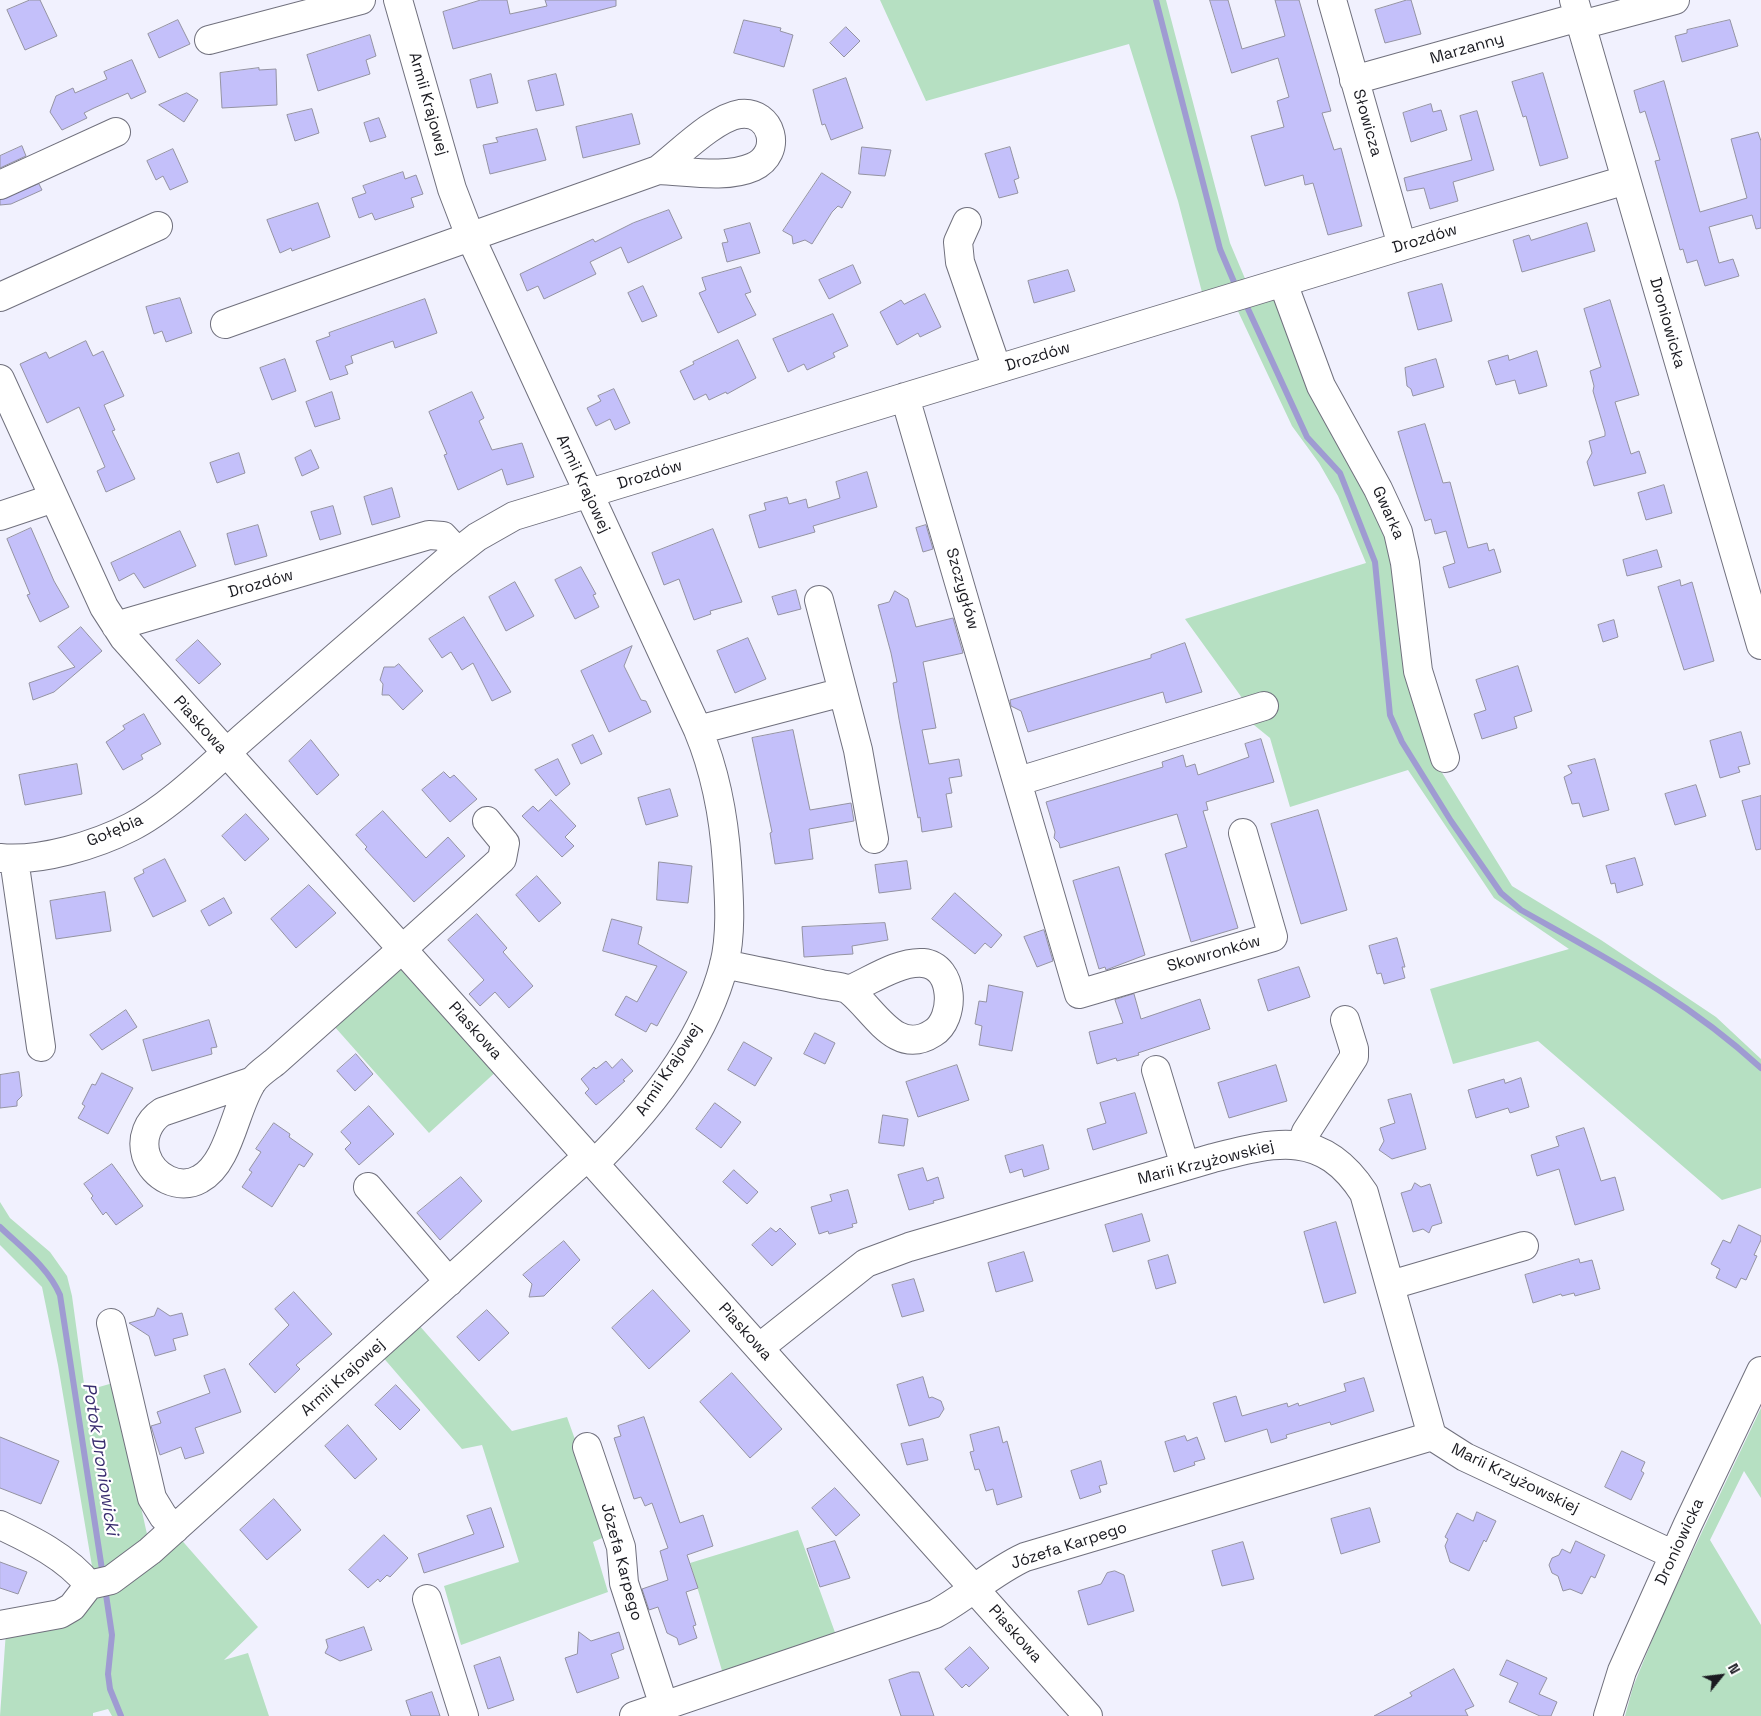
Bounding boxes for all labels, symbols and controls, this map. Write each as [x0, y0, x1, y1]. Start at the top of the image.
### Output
street label: Marzanny [1428, 29, 1506, 69]
street label: Armii Krajowej [404, 50, 452, 158]
street label: Słowicza [1348, 87, 1386, 159]
street label: Drozdów [1390, 220, 1460, 258]
street label: Droniowicka [1645, 275, 1689, 371]
street label: Drozdów [1003, 338, 1073, 376]
street label: Armii Krajowej [552, 432, 614, 536]
street label: Drozdów [615, 456, 685, 494]
street label: Gwarka [1368, 483, 1408, 543]
street label: Szczygłów [941, 546, 983, 632]
street label: Drozdów [226, 566, 296, 602]
street label: Piaskowa [169, 692, 231, 758]
street label: Gołębia [84, 811, 146, 851]
street label: Skowronków [1165, 931, 1263, 977]
street label: Piaskowa [444, 998, 506, 1064]
street label: Armii Krajowej [632, 1020, 706, 1120]
street label: Marii Krzyżowskiej [1136, 1137, 1276, 1189]
street label: Piaskowa [714, 1299, 776, 1365]
street label: Armii Krajowej [297, 1335, 389, 1421]
water label: Potok Droniowicki [77, 1381, 123, 1537]
street label: Marii Krzyżowskiej [1448, 1440, 1582, 1518]
street label: Droniowicka [1652, 1496, 1708, 1588]
street label: Józefa Karpego [596, 1501, 646, 1623]
street label: Józefa Karpego [1008, 1518, 1130, 1574]
street label: Piaskowa [984, 1601, 1046, 1667]
north arrow [1696, 1651, 1746, 1701]
text: N [1724, 1660, 1744, 1677]

